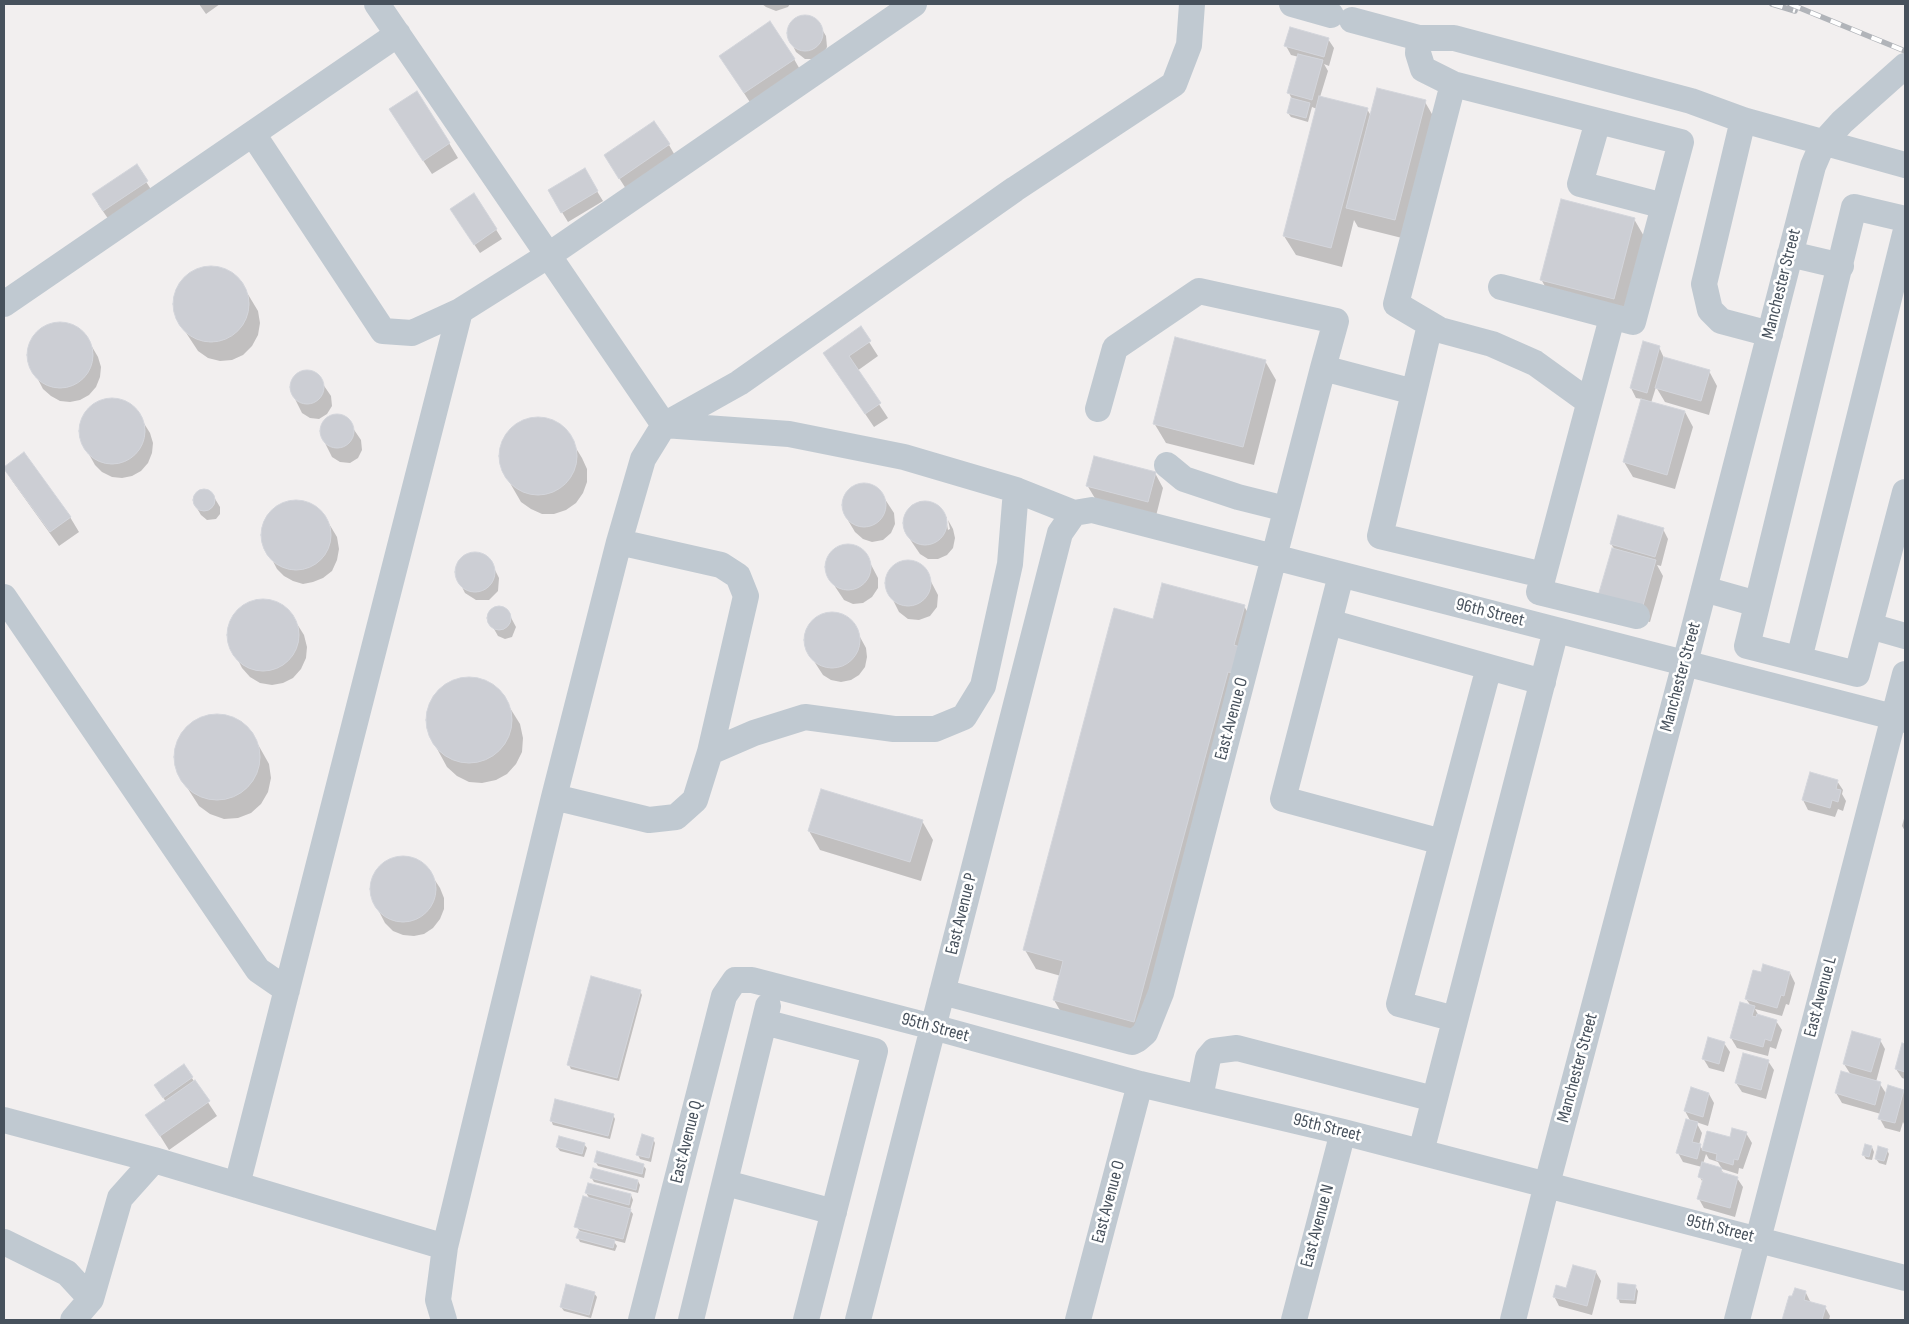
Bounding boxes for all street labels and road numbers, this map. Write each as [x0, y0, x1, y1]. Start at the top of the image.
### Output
street label: Manchester Street [1758, 227, 1806, 341]
street label: 96th Street [1453, 594, 1527, 632]
street label: Manchester Street [1656, 620, 1706, 734]
street label: East Avenue O [1211, 675, 1253, 763]
street label: East Avenue P [941, 871, 983, 957]
street label: East Avenue L [1800, 954, 1842, 1040]
street label: 95th Street [899, 1009, 971, 1047]
street label: Manchester Street [1553, 1011, 1603, 1125]
street label: East Avenue Q [666, 1098, 708, 1186]
street label: 95th Street [1291, 1109, 1363, 1147]
street label: East Avenue O [1088, 1158, 1130, 1246]
street label: East Avenue N [1297, 1182, 1339, 1270]
street label: 95th Street [1684, 1210, 1756, 1248]

